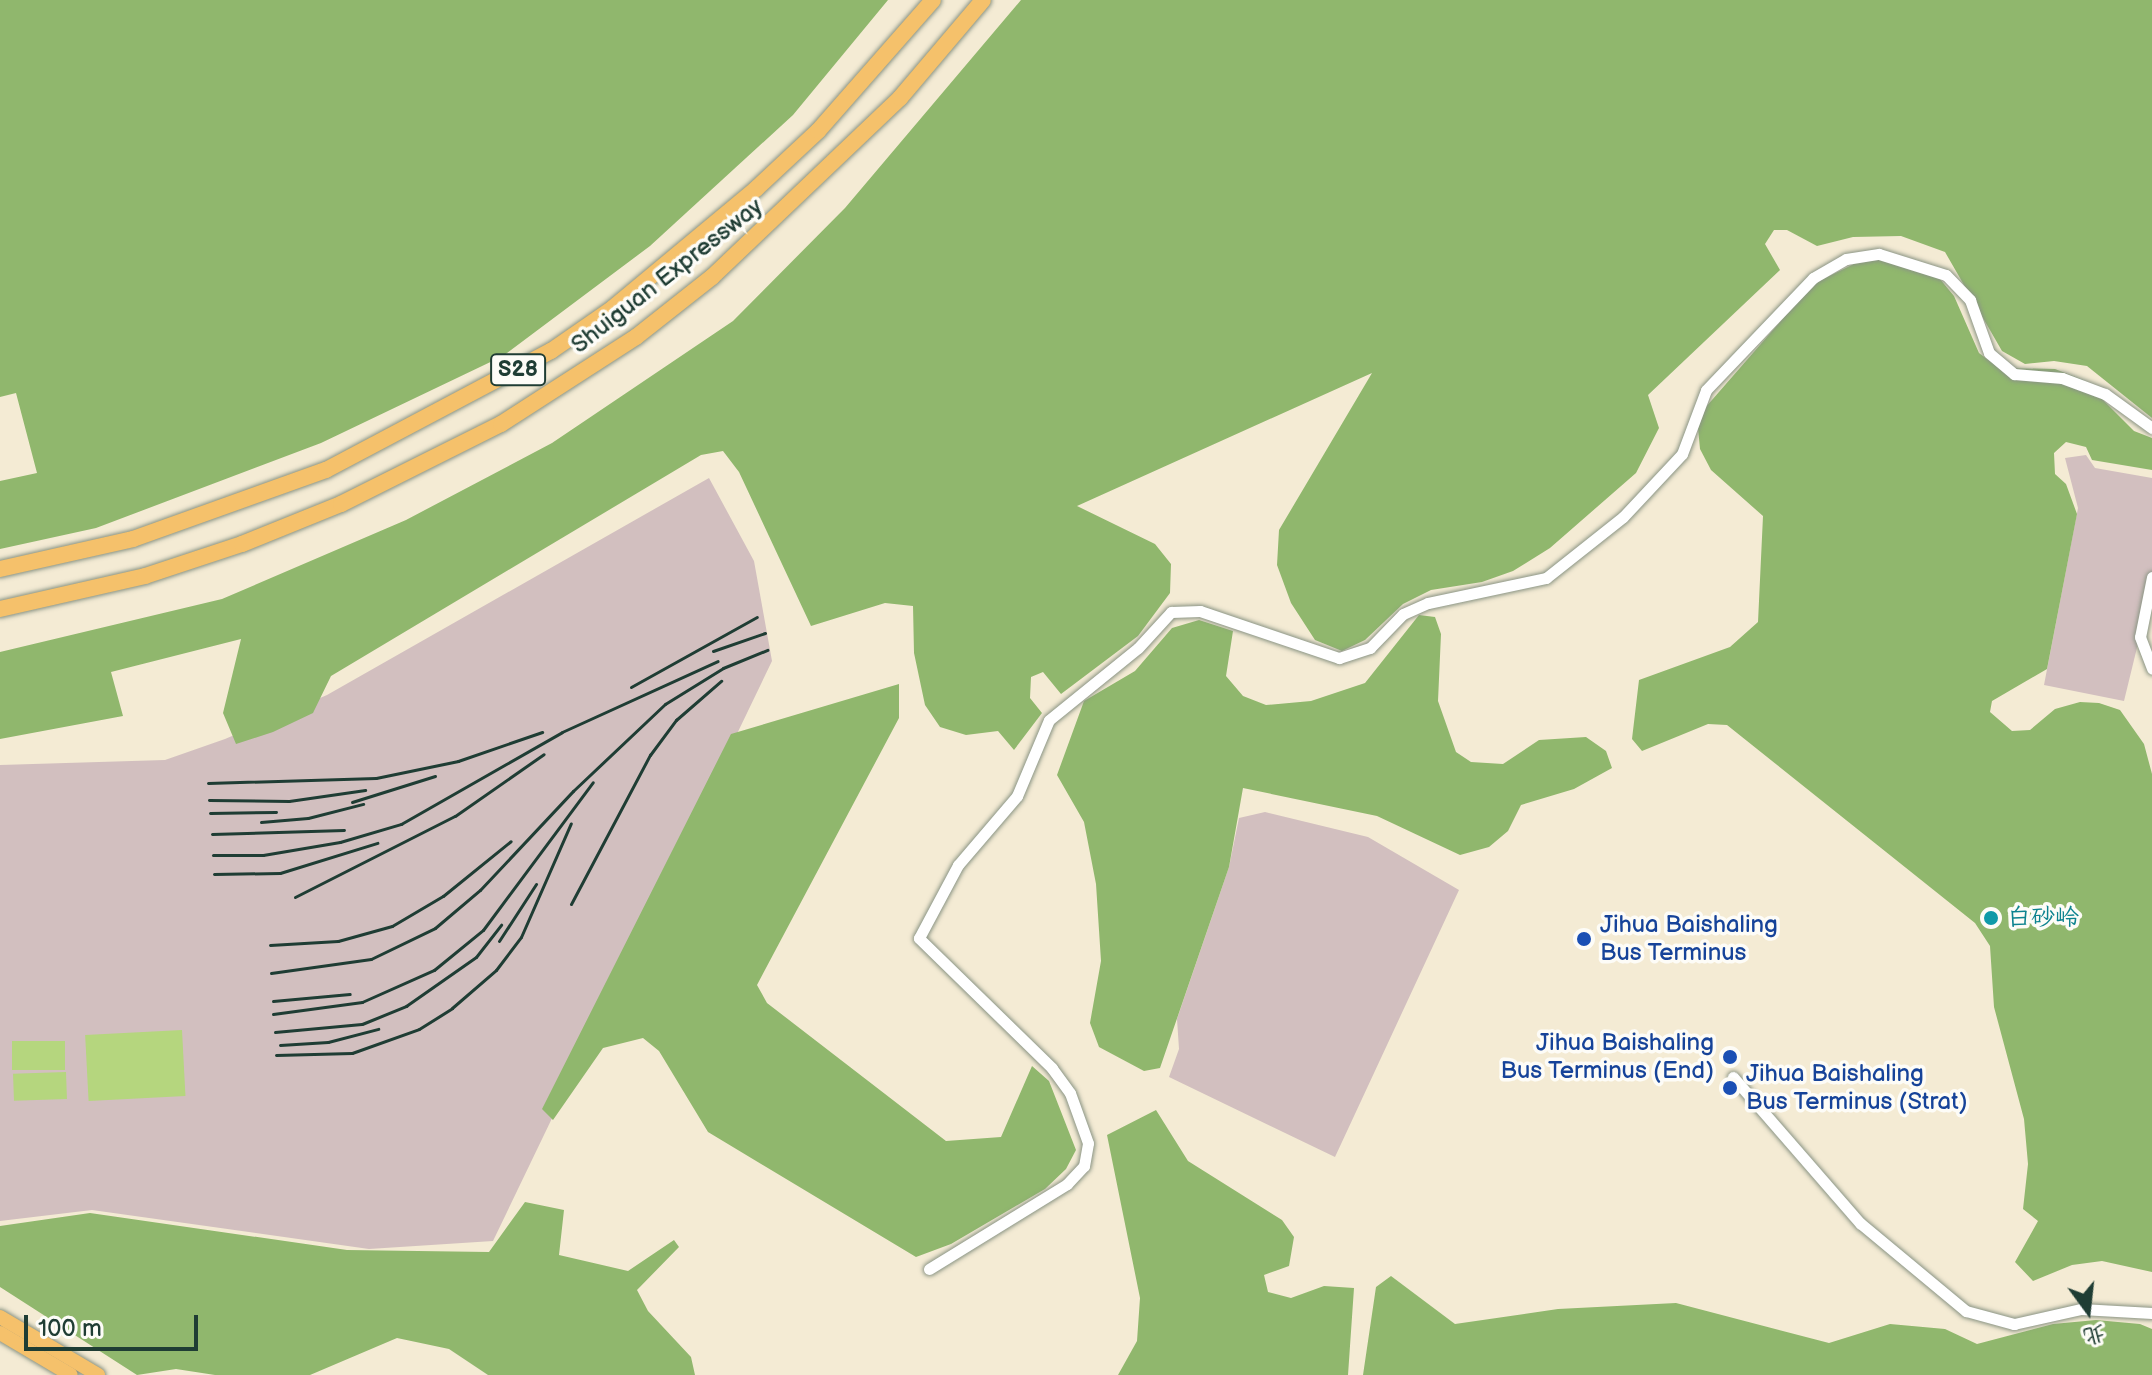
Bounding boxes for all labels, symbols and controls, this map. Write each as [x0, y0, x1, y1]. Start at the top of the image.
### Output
street label: Shuiguan Expressway [566, 192, 768, 360]
road number: S28 [490, 352, 546, 388]
place label: 白砂岭 [2007, 904, 2079, 932]
marker: 白砂岭 [1982, 909, 2000, 927]
place label: Jihua Baishaling Bus Terminus [1600, 911, 1778, 967]
marker: Jihua Baishaling Bus Terminus [1575, 930, 1593, 948]
place label: Jihua Baishaling Bus Terminus (End) [1500, 1029, 1714, 1085]
marker: Jihua Baishaling Bus Terminus (End) [1721, 1048, 1739, 1066]
place label: Jihua Baishaling Bus Terminus (Strat) [1746, 1060, 1968, 1116]
marker: Jihua Baishaling Bus Terminus (Strat) [1721, 1079, 1739, 1097]
north arrow [2048, 1271, 2128, 1351]
scale bar [28, 1299, 202, 1349]
text: 100 m [38, 1314, 102, 1343]
text: 北 [2080, 1319, 2108, 1351]

